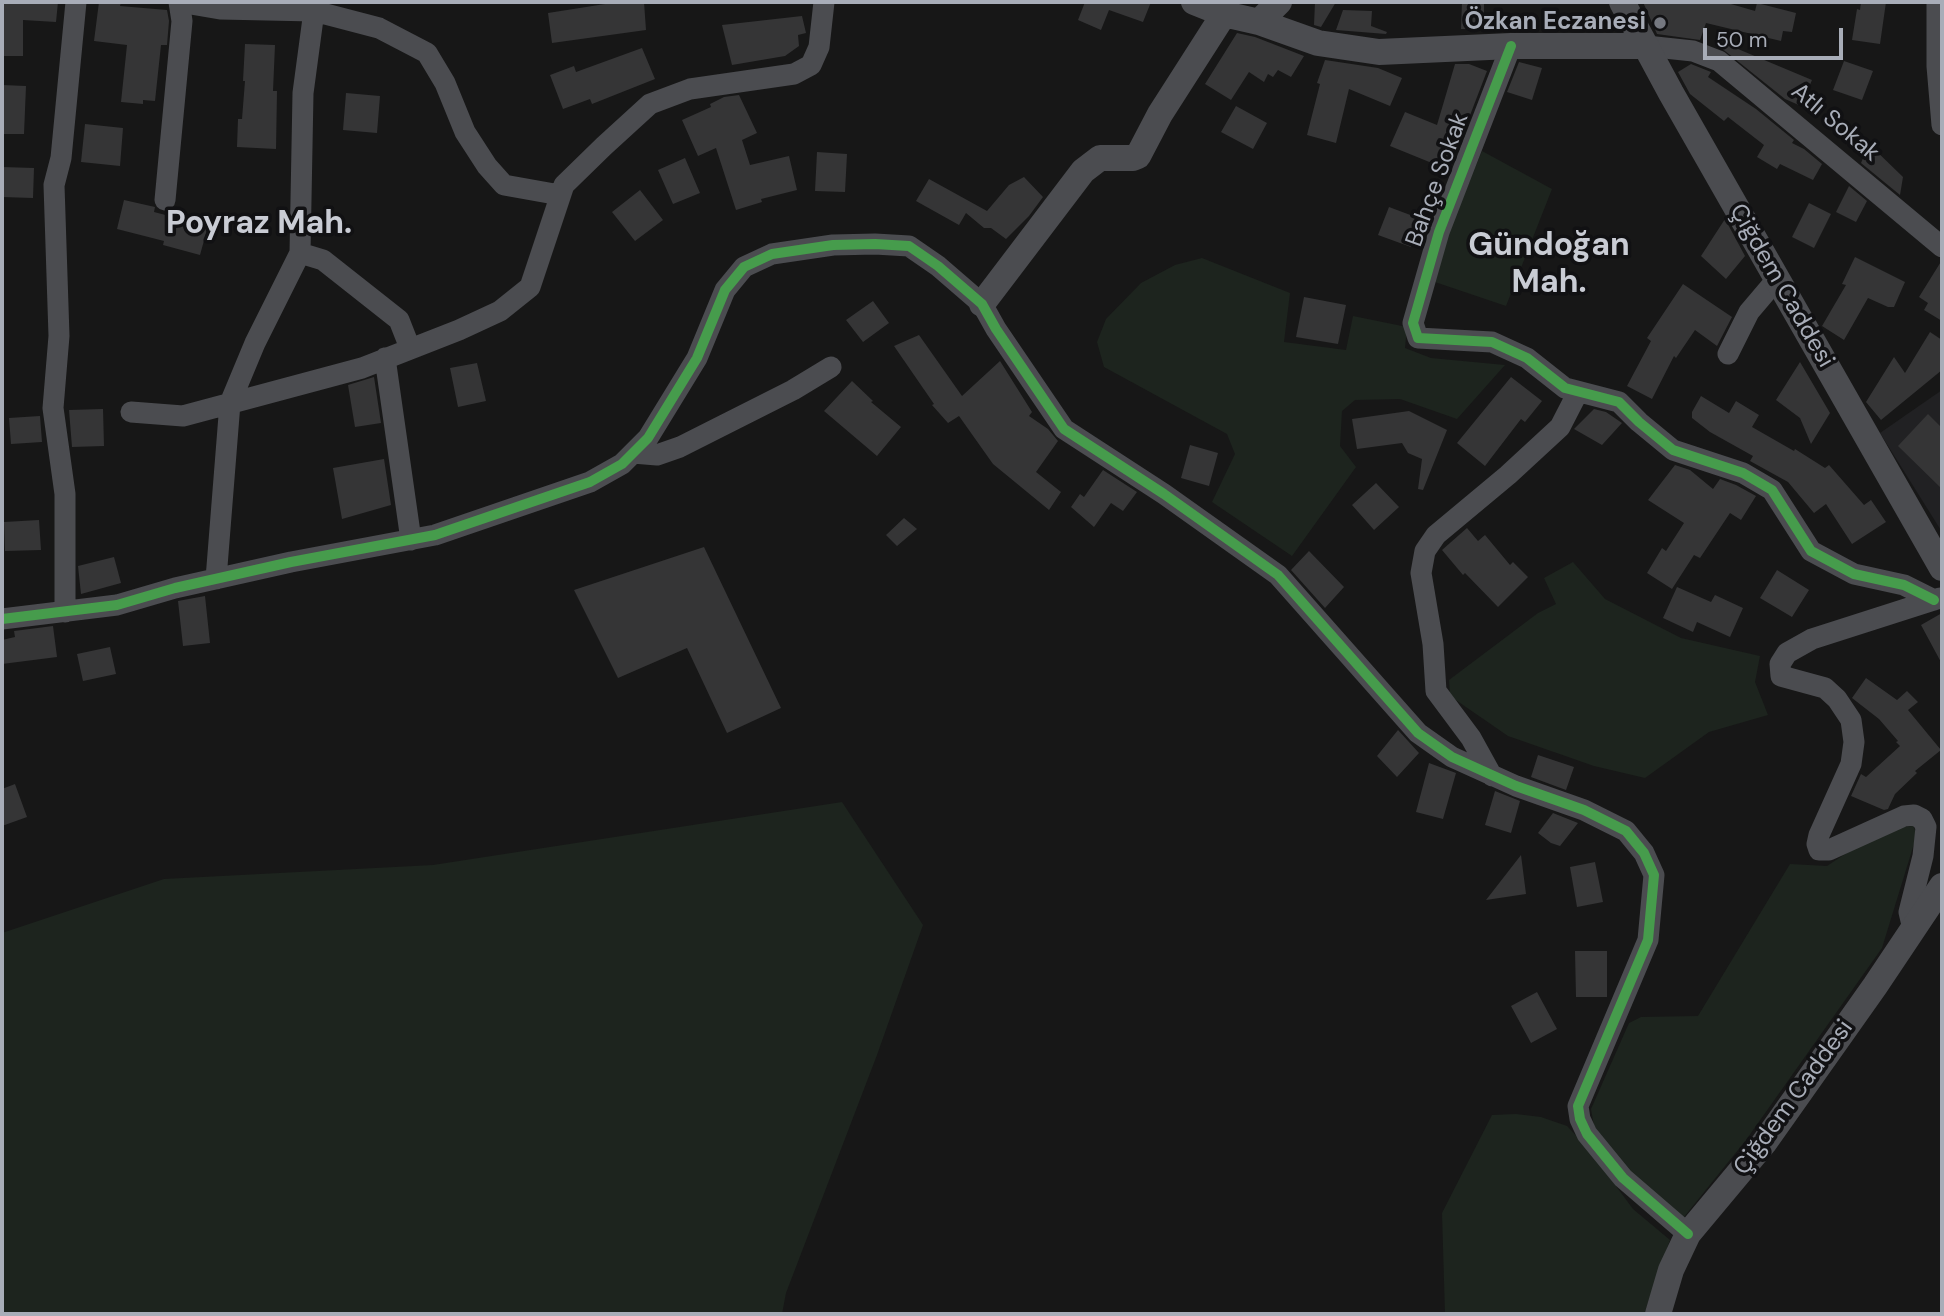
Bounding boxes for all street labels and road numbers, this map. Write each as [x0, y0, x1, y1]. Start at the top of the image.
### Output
street label: Atlı Sokak [1785, 78, 1885, 168]
street label: Bahçe Sokak [1400, 109, 1476, 251]
street label: Çiğdem Caddesi [1722, 199, 1840, 373]
street label: Çiğdem Caddesi [1728, 1015, 1860, 1181]

